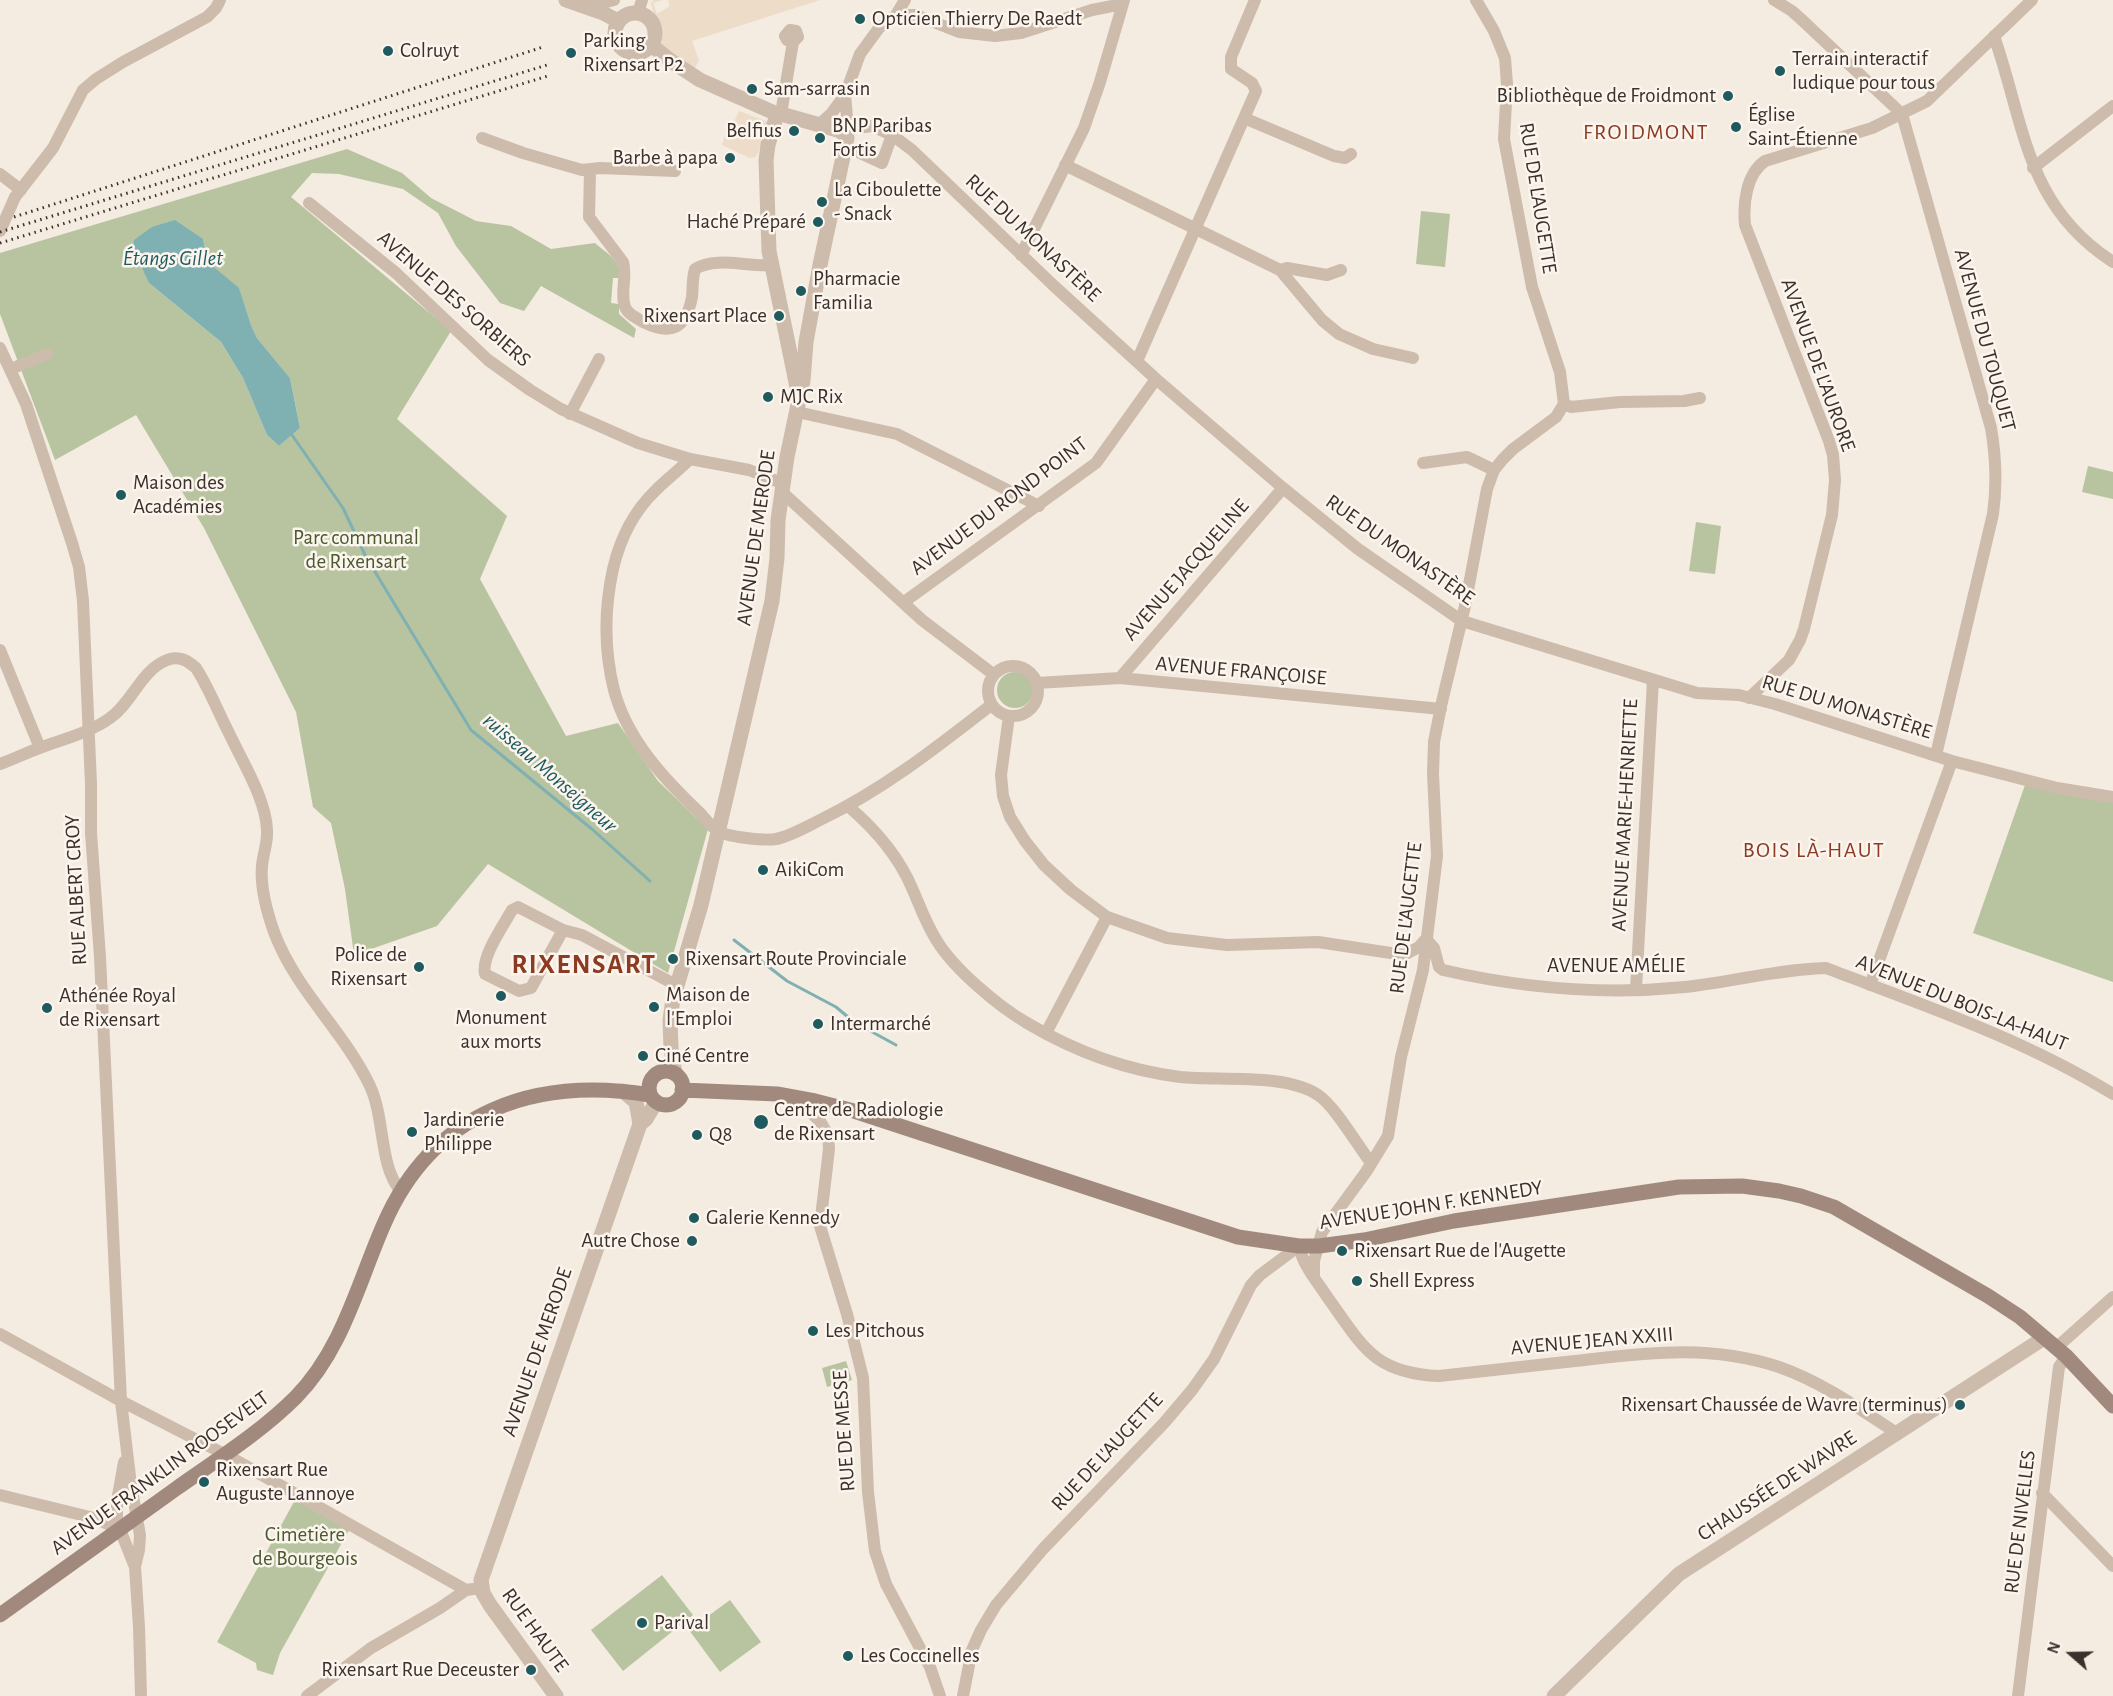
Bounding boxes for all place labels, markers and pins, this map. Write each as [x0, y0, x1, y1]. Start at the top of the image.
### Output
place label: Opticien Thierry De Raedt [872, 6, 1082, 32]
marker: Opticien Thierry De Raedt [853, 12, 867, 26]
place label: Parking Rixensart P2 [583, 28, 684, 78]
place label: Colruyt [400, 38, 459, 64]
marker: Colruyt [381, 44, 395, 58]
marker: Parking Rixensart P2 [564, 46, 578, 60]
place label: Terrain interactif ludique pour tous [1792, 46, 1935, 96]
marker: Terrain interactif ludique pour tous [1773, 64, 1787, 78]
place label: Sam-sarrasin [764, 76, 870, 102]
marker: Sam-sarrasin [745, 82, 759, 96]
place label: Bibliothèque de Froidmont [1497, 83, 1716, 109]
marker: Bibliothèque de Froidmont [1721, 89, 1735, 103]
place label: Église Saint-Étienne [1748, 102, 1858, 152]
place label: BNP Paribas Fortis [832, 113, 932, 163]
place label: Belfius [726, 118, 782, 144]
marker: Église Saint-Étienne [1729, 120, 1743, 134]
marker: Belfius [787, 124, 801, 138]
marker: BNP Paribas Fortis [813, 131, 827, 145]
place label: Barbe à papa [613, 145, 718, 171]
marker: Barbe à papa [723, 151, 737, 165]
place label: La Ciboulette - Snack [834, 177, 941, 227]
marker: La Ciboulette - Snack [815, 195, 829, 209]
place label: Haché Préparé [687, 209, 806, 235]
marker: Haché Préparé [811, 215, 825, 229]
place label: Pharmacie Familia [813, 266, 900, 316]
marker: Pharmacie Familia [794, 284, 808, 298]
place label: Rixensart Place [643, 303, 767, 329]
marker: Rixensart Place [772, 309, 786, 323]
place label: MJC Rix [780, 384, 843, 410]
marker: MJC Rix [761, 390, 775, 404]
place label: Maison des Académies [133, 470, 225, 520]
marker: Maison des Académies [114, 488, 128, 502]
place label: AikiCom [775, 857, 844, 883]
marker: AikiCom [756, 863, 770, 877]
place label: Police de Rixensart [330, 942, 407, 992]
place label: Rixensart Route Provinciale [685, 946, 907, 972]
marker: Rixensart Route Provinciale [666, 952, 680, 966]
marker: Police de Rixensart [412, 960, 426, 974]
place label: Maison de l'Emploi [666, 982, 750, 1032]
place label: Athénée Royal de Rixensart [59, 983, 176, 1033]
marker: Monument aux morts [494, 989, 508, 1003]
marker: Maison de l'Emploi [647, 1000, 661, 1014]
marker: Athénée Royal de Rixensart [40, 1001, 54, 1015]
place label: Monument aux morts [455, 1005, 547, 1055]
place label: Intermarché [830, 1011, 931, 1037]
marker: Intermarché [811, 1017, 825, 1031]
place label: Ciné Centre [655, 1043, 749, 1069]
marker: Ciné Centre [636, 1049, 650, 1063]
place label: Centre de Radiologie de Rixensart [774, 1097, 943, 1147]
place label: Jardinerie Philippe [424, 1107, 504, 1157]
marker: Centre de Radiologie de Rixensart [752, 1113, 770, 1131]
place label: Q8 [709, 1122, 732, 1148]
marker: Jardinerie Philippe [405, 1125, 419, 1139]
marker: Q8 [690, 1128, 704, 1142]
place label: Galerie Kennedy [706, 1205, 840, 1231]
marker: Galerie Kennedy [687, 1211, 701, 1225]
place label: Autre Chose [581, 1228, 680, 1254]
marker: Autre Chose [685, 1234, 699, 1248]
place label: Rixensart Rue de l'Augette [1354, 1238, 1566, 1264]
marker: Rixensart Rue de l'Augette [1335, 1244, 1349, 1258]
place label: Shell Express [1369, 1268, 1475, 1294]
marker: Shell Express [1350, 1274, 1364, 1288]
place label: Les Pitchous [825, 1318, 925, 1344]
marker: Les Pitchous [806, 1324, 820, 1338]
place label: Rixensart Chaussée de Wavre (terminus) [1621, 1392, 1948, 1418]
marker: Rixensart Chaussée de Wavre (terminus) [1953, 1398, 1967, 1412]
place label: Rixensart Rue Auguste Lannoye [216, 1457, 355, 1507]
marker: Rixensart Rue Auguste Lannoye [197, 1475, 211, 1489]
place label: Parival [654, 1610, 709, 1636]
marker: Parival [635, 1616, 649, 1630]
place label: Les Coccinelles [860, 1643, 980, 1669]
marker: Les Coccinelles [841, 1649, 855, 1663]
place label: Rixensart Rue Deceuster [321, 1657, 519, 1683]
marker: Rixensart Rue Deceuster [524, 1663, 538, 1677]

